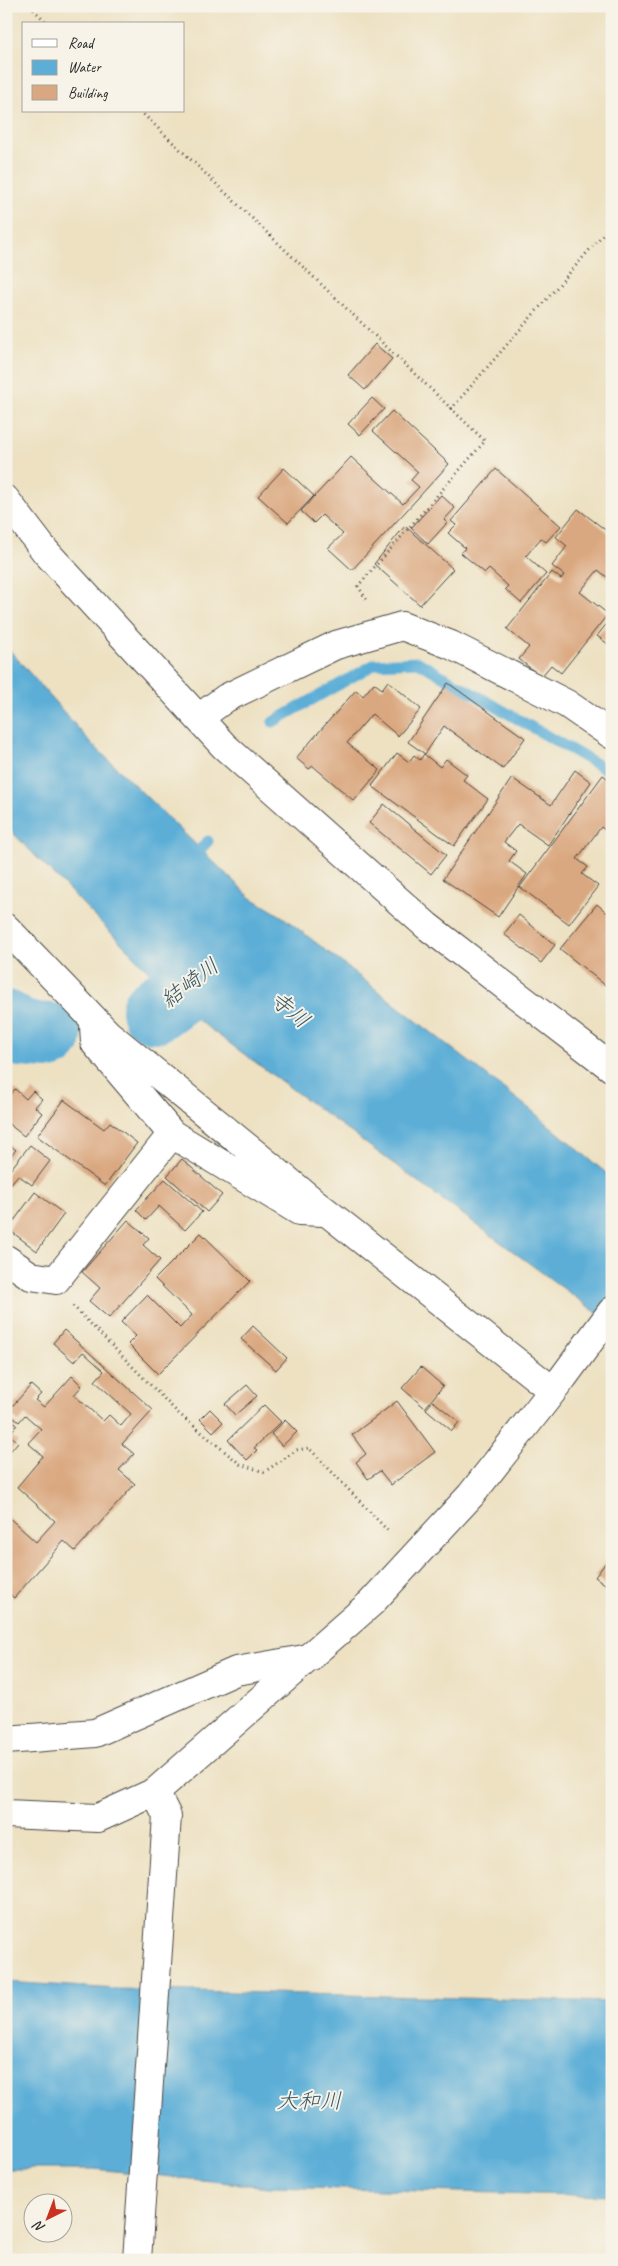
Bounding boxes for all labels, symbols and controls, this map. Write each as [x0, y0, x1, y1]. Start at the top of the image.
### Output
legend [22, 22, 185, 112]
text: Road [68, 34, 95, 53]
text: Water [68, 58, 102, 77]
text: Building [68, 84, 108, 103]
water label: 結崎川 [155, 952, 225, 1014]
water label: 寺川 [264, 985, 316, 1035]
water label: 大和川 [276, 2087, 342, 2115]
north arrow [22, 2194, 72, 2244]
text: N [29, 2217, 49, 2237]

